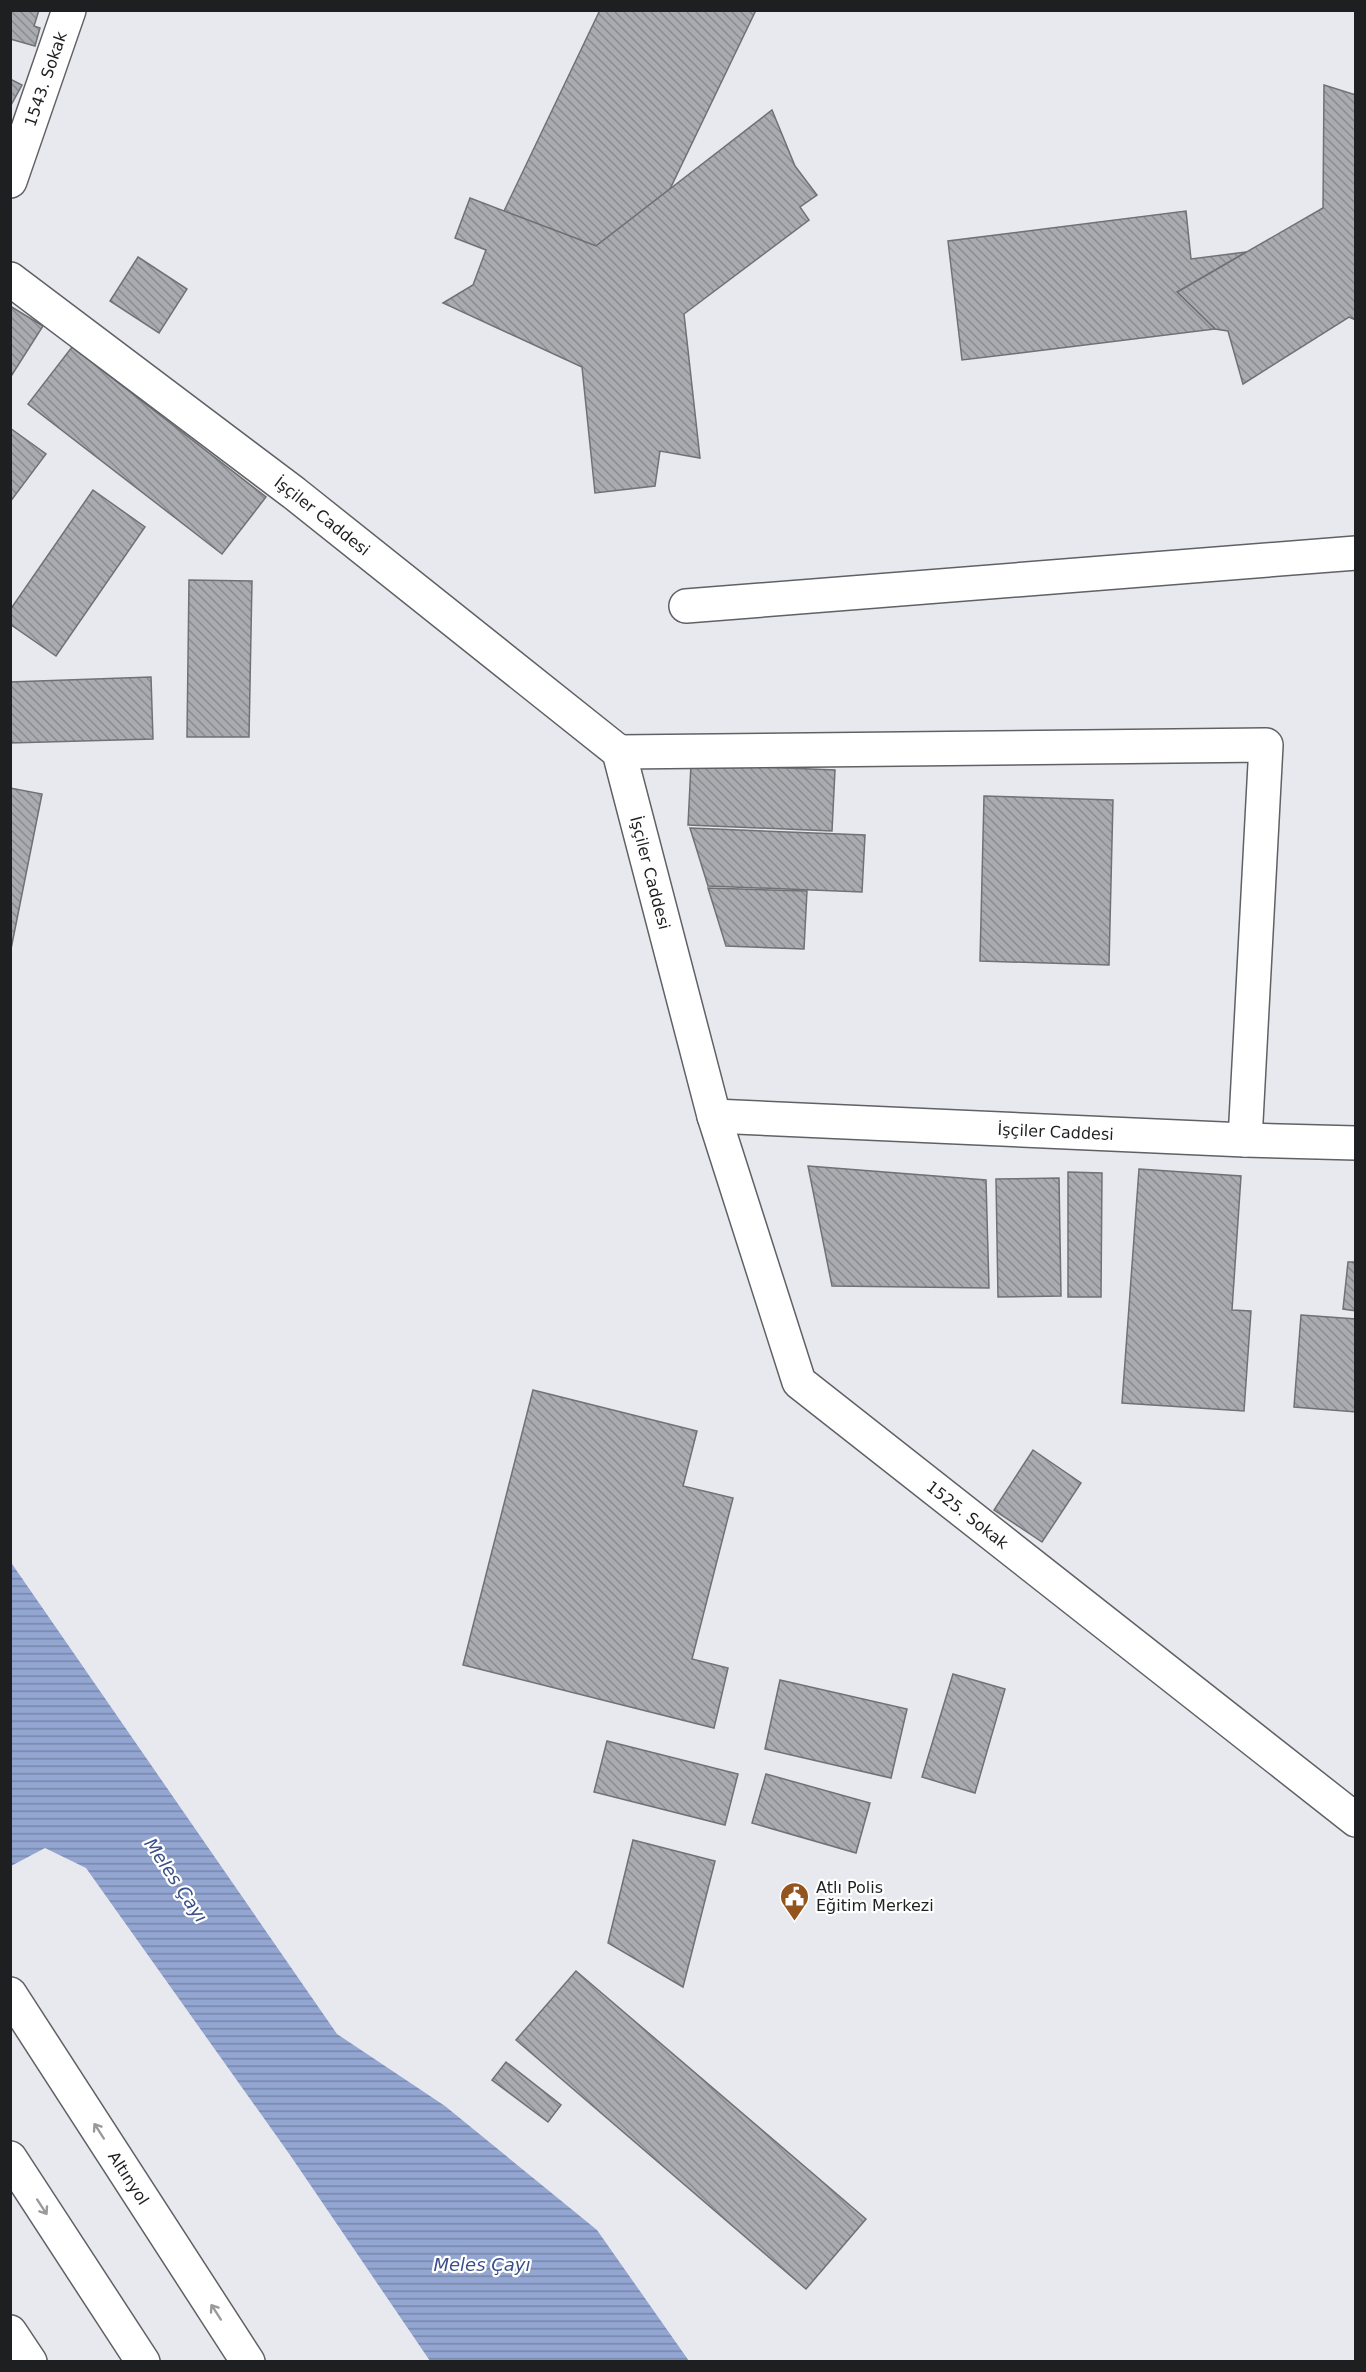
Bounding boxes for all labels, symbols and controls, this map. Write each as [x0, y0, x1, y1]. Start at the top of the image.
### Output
street label: 1543. Sokak [20, 28, 71, 129]
street label: İşçiler Caddesi [271, 472, 374, 559]
street label: İşçiler Caddesi [627, 814, 674, 931]
street label: İşçiler Caddesi [997, 1119, 1114, 1144]
street label: 1525. Sokak [923, 1476, 1013, 1553]
water label: Meles Çayı [140, 1834, 212, 1926]
place label: Atlı Polis Eğitim Merkezi [816, 1878, 934, 1915]
public building icon: Atlı Polis Eğitim Merkezi [779, 1880, 811, 1922]
one-way arrow [93, 2123, 105, 2140]
street label: Altınyol [105, 2148, 153, 2208]
one-way arrow [37, 2198, 49, 2215]
water label: Meles Çayı [433, 2254, 531, 2275]
one-way arrow [210, 2304, 223, 2321]

